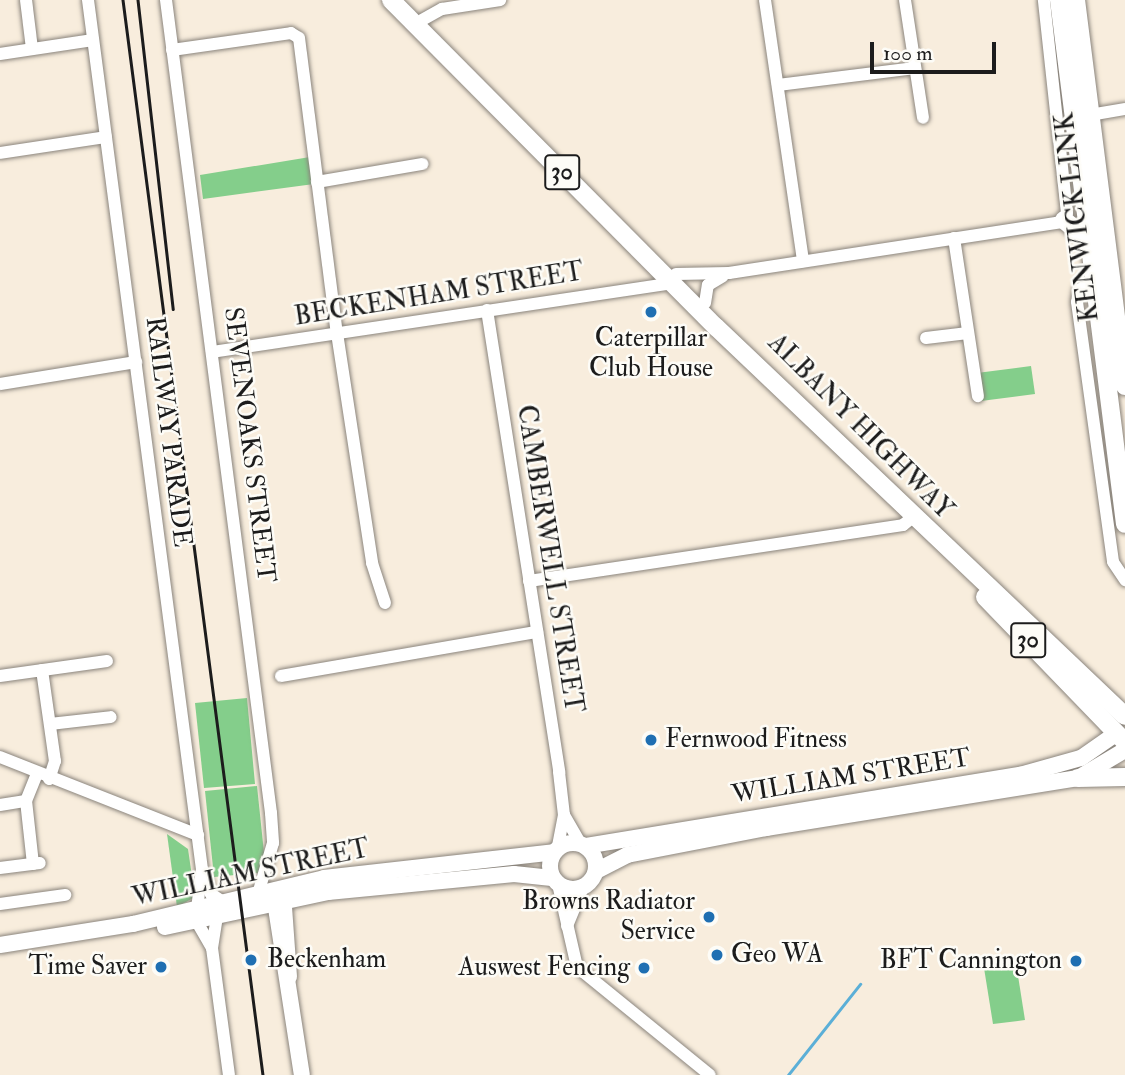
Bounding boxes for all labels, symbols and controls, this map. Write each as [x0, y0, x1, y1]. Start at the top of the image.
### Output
scale bar [873, 28, 999, 72]
text: 100 m [883, 40, 933, 67]
street label: KENWICK LINK [1050, 111, 1106, 323]
road number: 30 [543, 152, 581, 192]
street label: BECKENHAM STREET [292, 257, 586, 333]
marker: Caterpillar Club House [643, 304, 659, 320]
street label: SEVENOAKS STREET [217, 305, 281, 585]
street label: RAILWAY PARADE [138, 315, 198, 549]
place label: Caterpillar Club House [589, 323, 713, 384]
street label: ALBANY HIGHWAY [761, 328, 959, 526]
street label: CAMBERWELL STREET [509, 403, 589, 715]
road number: 30 [1009, 620, 1047, 660]
place label: Fernwood Fitness [665, 724, 847, 756]
marker: Fernwood Fitness [643, 732, 659, 748]
street label: WILLIAM STREET [729, 743, 973, 811]
street label: WILLIAM STREET [130, 834, 372, 914]
place label: Browns Radiator Service [522, 886, 695, 948]
marker: Browns Radiator Service [701, 909, 717, 925]
place label: Geo WA [731, 939, 823, 971]
place label: Beckenham [267, 944, 386, 976]
place label: BFT Cannington [880, 945, 1062, 977]
marker: Geo WA [709, 947, 725, 963]
marker: Beckenham [241, 950, 261, 970]
place label: Time Saver [28, 951, 147, 983]
place label: Auswest Fencing [458, 952, 630, 984]
marker: BFT Cannington [1068, 953, 1084, 969]
marker: Time Saver [153, 959, 169, 975]
marker: Auswest Fencing [636, 960, 652, 976]

